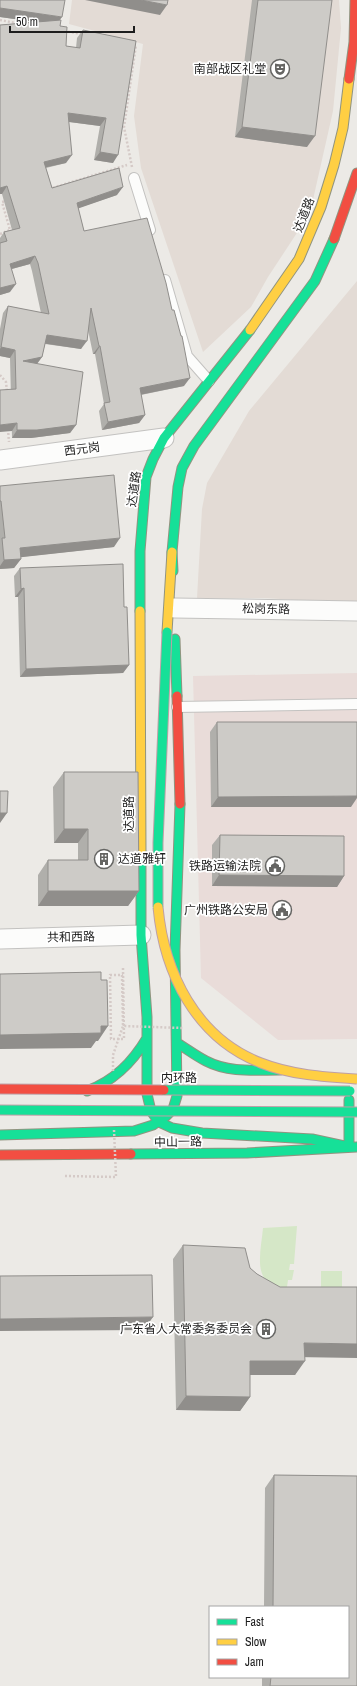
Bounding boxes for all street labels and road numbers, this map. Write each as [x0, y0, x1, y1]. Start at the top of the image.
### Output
street label: 达道路 [290, 195, 318, 235]
street label: 西元岗 [63, 439, 101, 459]
street label: 达道路 [124, 470, 144, 508]
street label: 松岗东路 [242, 601, 290, 617]
street label: 达道路 [121, 796, 137, 832]
street label: 共和西路 [47, 929, 95, 945]
street label: 内环路 [161, 1070, 197, 1086]
street label: 中山一路 [154, 1134, 202, 1150]

